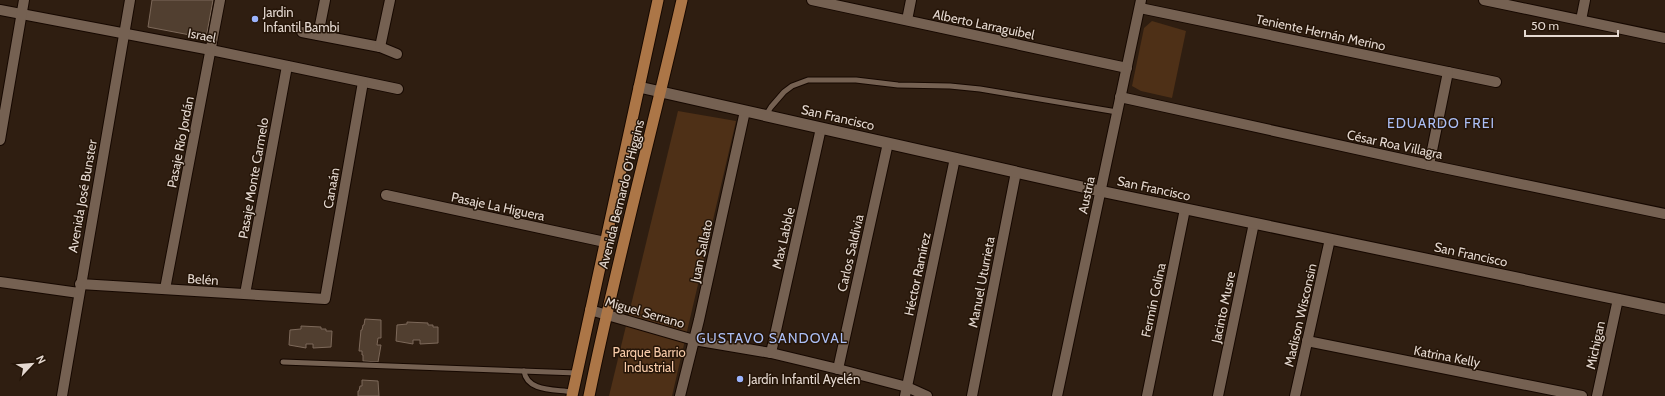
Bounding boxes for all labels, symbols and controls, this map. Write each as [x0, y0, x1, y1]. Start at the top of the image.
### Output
place label: Jardin Infantil Bambi [262, 4, 340, 35]
street label: Alberto Larraguibel [932, 5, 1036, 43]
street label: Teniente Hernán Merino [1255, 10, 1387, 54]
scale bar [1525, 12, 1618, 38]
marker: Jardin Infantil Bambi [250, 14, 260, 24]
text: 50 m [1531, 18, 1559, 33]
street label: Israel [186, 24, 218, 46]
street label: Pasaje Río Jordán [163, 95, 198, 189]
street label: San Francisco [800, 101, 876, 133]
district label: EDUARDO FREI [1387, 114, 1495, 132]
street label: Pasaje Monte Carmelo [234, 116, 273, 240]
street label: Avenida Bernardo O'Higgins [595, 117, 647, 270]
street label: César Roa Villagra [1346, 126, 1445, 162]
street label: Avenida José Bunster [64, 137, 100, 254]
street label: Canaán [320, 166, 342, 210]
street label: San Francisco [1116, 172, 1192, 204]
street label: Austria [1074, 174, 1098, 215]
street label: Pasaje La Higuera [450, 188, 547, 225]
street label: Max Labble [768, 205, 798, 270]
street label: Carlos Saldivia [833, 212, 867, 293]
street label: Juan Sallato [686, 218, 715, 285]
street label: Héctor Ramírez [900, 231, 934, 317]
street label: Manuel Uturrieta [964, 234, 998, 329]
street label: San Francisco [1433, 238, 1509, 270]
street label: Fermín Colina [1137, 261, 1169, 339]
street label: Madison Wisconsin [1280, 262, 1320, 368]
street label: Jacinto Musre [1207, 269, 1238, 345]
street label: Belén [187, 270, 219, 288]
street label: Miguel Serrano [603, 293, 687, 331]
street label: Michigan [1582, 319, 1608, 371]
district label: GUSTAVO SANDOVAL [696, 329, 848, 347]
street label: Katrina Kelly [1412, 342, 1482, 370]
north arrow [12, 344, 52, 384]
park label: Parque Barrio Industrial [612, 344, 686, 375]
text: N [33, 353, 49, 366]
place label: Jardín Infantil Ayelén [747, 371, 860, 387]
marker: Jardín Infantil Ayelén [735, 374, 745, 384]

